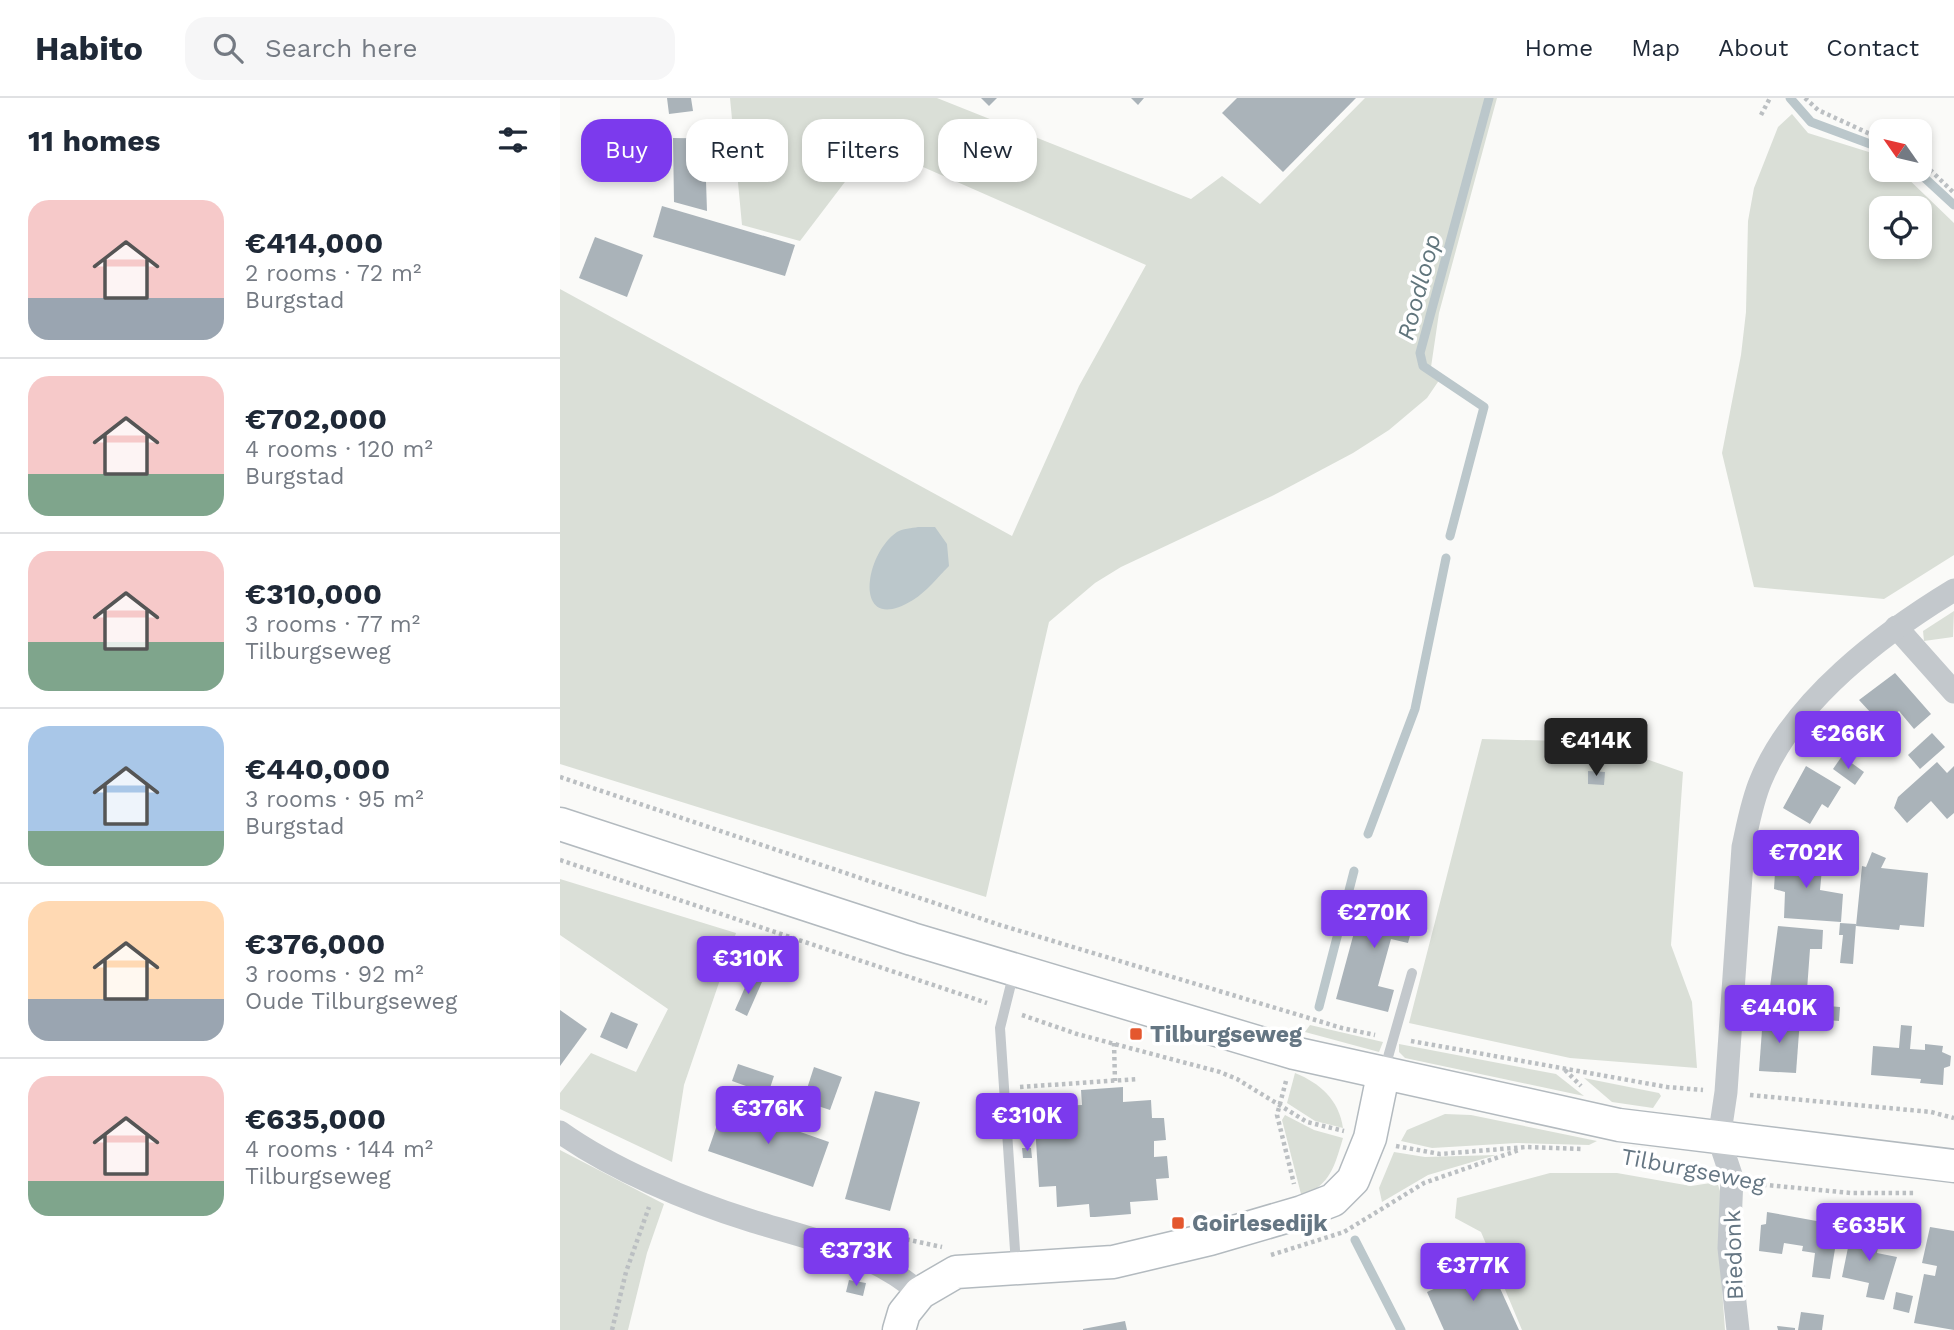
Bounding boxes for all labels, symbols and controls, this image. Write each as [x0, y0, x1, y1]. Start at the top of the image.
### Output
search box [185, 17, 675, 80]
text: Habito [35, 29, 143, 68]
icon: search [209, 29, 247, 67]
text: Search here [265, 33, 417, 63]
text: Home [1525, 34, 1593, 62]
text: Map [1631, 34, 1680, 62]
text: About [1718, 34, 1788, 62]
text: Contact [1826, 34, 1919, 62]
chip: Buy [581, 119, 672, 182]
chip: Rent [686, 119, 788, 182]
chip: Filters [802, 119, 924, 182]
chip: New [938, 119, 1037, 182]
north arrow [1869, 119, 1932, 182]
map controls [1869, 119, 1932, 259]
icon: filters [494, 121, 532, 159]
text: 11 homes [28, 123, 161, 158]
button: locate [1869, 196, 1932, 259]
text: €414,000 [245, 225, 383, 260]
icon: home [84, 228, 168, 312]
water label: Roodloop [1391, 231, 1447, 343]
text: 2 rooms · 72 m² [245, 260, 421, 287]
text: Burgstad [245, 287, 344, 314]
text: €702,000 [245, 401, 387, 436]
icon: home [84, 404, 168, 488]
text: 4 rooms · 120 m² [245, 436, 433, 463]
text: Burgstad [245, 463, 344, 490]
text: €310,000 [245, 576, 382, 611]
icon: home [84, 579, 168, 663]
text: 3 rooms · 77 m² [245, 611, 420, 638]
text: Tilburgseweg [245, 638, 391, 665]
pin: €266K [1799, 712, 1897, 771]
pin: €414K [1547, 718, 1645, 778]
text: €266K [1811, 720, 1885, 747]
text: €414K [1560, 727, 1632, 754]
text: €440,000 [245, 751, 390, 786]
icon: home [84, 754, 168, 838]
text: 3 rooms · 95 m² [245, 786, 424, 813]
text: Burgstad [245, 813, 344, 840]
pin: €702K [1757, 830, 1855, 890]
text: €702K [1769, 839, 1843, 866]
pin: €270K [1325, 890, 1423, 950]
text: €270K [1337, 899, 1411, 926]
text: €376,000 [245, 926, 385, 961]
icon: home [84, 929, 168, 1013]
pin: €310K [699, 936, 797, 996]
text: €310K [713, 945, 783, 972]
text: 3 rooms · 92 m² [245, 961, 424, 988]
pin: €440K [1730, 986, 1828, 1045]
text: Oude Tilburgseweg [245, 988, 457, 1015]
text: €440K [1741, 994, 1817, 1021]
place label: Tilburgseweg [1150, 1021, 1302, 1048]
marker: Tilburgseweg [1128, 1026, 1144, 1042]
pin: €376K [719, 1086, 817, 1146]
pin: €310K [978, 1094, 1076, 1153]
text: €376K [732, 1095, 804, 1122]
text: €635,000 [245, 1101, 386, 1136]
text: €310K [992, 1102, 1062, 1129]
icon: home [84, 1104, 168, 1188]
text: 4 rooms · 144 m² [245, 1136, 433, 1163]
street label: Tilburgseweg [1619, 1143, 1768, 1197]
text: Tilburgseweg [245, 1163, 391, 1190]
pin: €635K [1820, 1204, 1918, 1263]
place label: Goirlesedijk [1192, 1210, 1328, 1237]
street label: Biedonk [1719, 1210, 1749, 1300]
text: €635K [1832, 1212, 1906, 1239]
marker: Goirlesedijk [1170, 1215, 1186, 1231]
pin: €373K [807, 1228, 905, 1288]
text: €373K [820, 1237, 892, 1264]
pin: €377K [1424, 1244, 1522, 1303]
text: €377K [1436, 1252, 1510, 1279]

